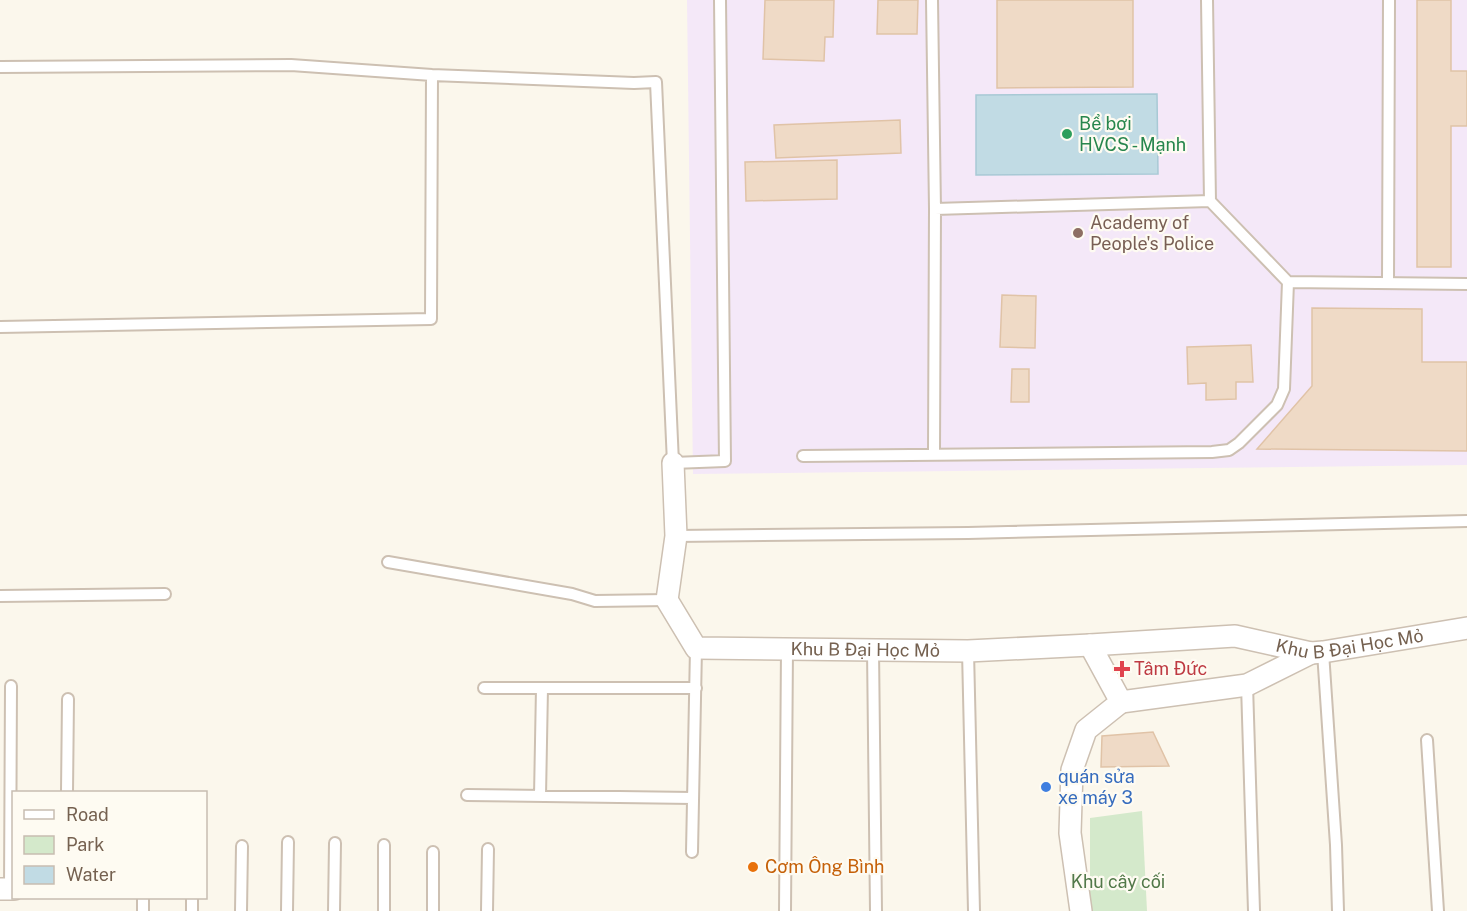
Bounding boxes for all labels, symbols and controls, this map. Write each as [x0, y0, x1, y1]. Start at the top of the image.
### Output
place label: Bể bơi HVCS - Mạnh [1079, 113, 1186, 155]
marker: Bể bơi HVCS - Mạnh [1060, 127, 1074, 141]
place label: Academy of People's Police [1090, 212, 1214, 254]
marker: Academy of People's Police [1071, 226, 1085, 240]
street label: Khu B Đại Học Mỏ [1274, 624, 1425, 663]
street label: Khu B Đại Học Mỏ [790, 638, 940, 661]
place label: Tâm Đức [1134, 658, 1207, 679]
marker: Tâm Đức [1115, 662, 1129, 676]
place label: quán sửa xe máy 3 [1058, 766, 1135, 808]
marker: quán sửa xe máy 3 [1039, 780, 1053, 794]
legend [12, 791, 207, 899]
text: Road [66, 804, 109, 825]
text: Park [66, 834, 104, 855]
place label: Cơm Ông Bình [765, 856, 885, 877]
marker: Cơm Ông Bình [746, 860, 760, 874]
text: Water [66, 864, 116, 885]
park label: Khu cây cối [1071, 871, 1165, 892]

